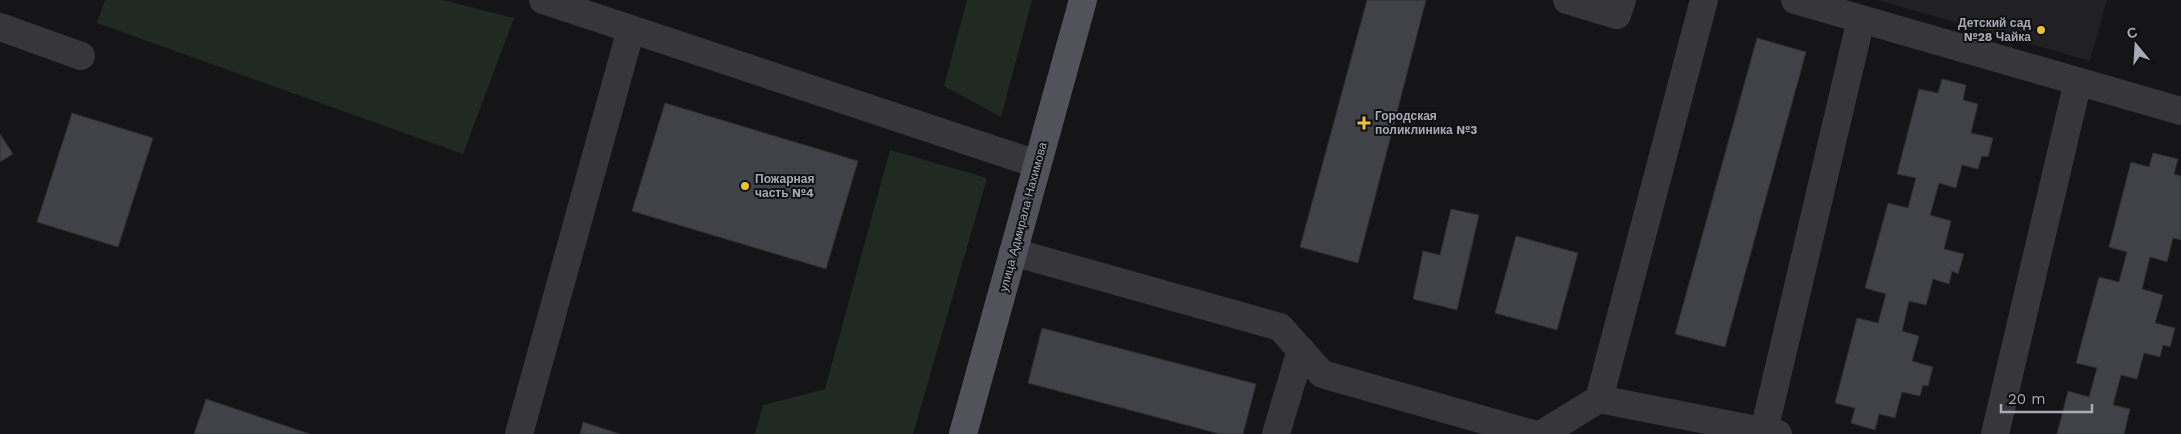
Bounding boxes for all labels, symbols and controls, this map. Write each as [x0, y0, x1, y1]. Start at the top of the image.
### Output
place label: Детский сад №28 Чайка [1958, 16, 2031, 44]
north arrow [2111, 20, 2161, 70]
text: С [2125, 23, 2139, 42]
marker: Детский сад №28 Чайка [2035, 24, 2047, 36]
place label: Городская поликлиника №3 [1375, 109, 1477, 137]
marker: Городская поликлиника №3 [1357, 116, 1371, 130]
street label: улица Адмирала Нахимова [996, 140, 1050, 293]
place label: Пожарная часть №4 [755, 172, 814, 200]
marker: Пожарная часть №4 [739, 180, 751, 192]
scale bar [2001, 382, 2092, 414]
text: 20 m [2008, 390, 2046, 408]

